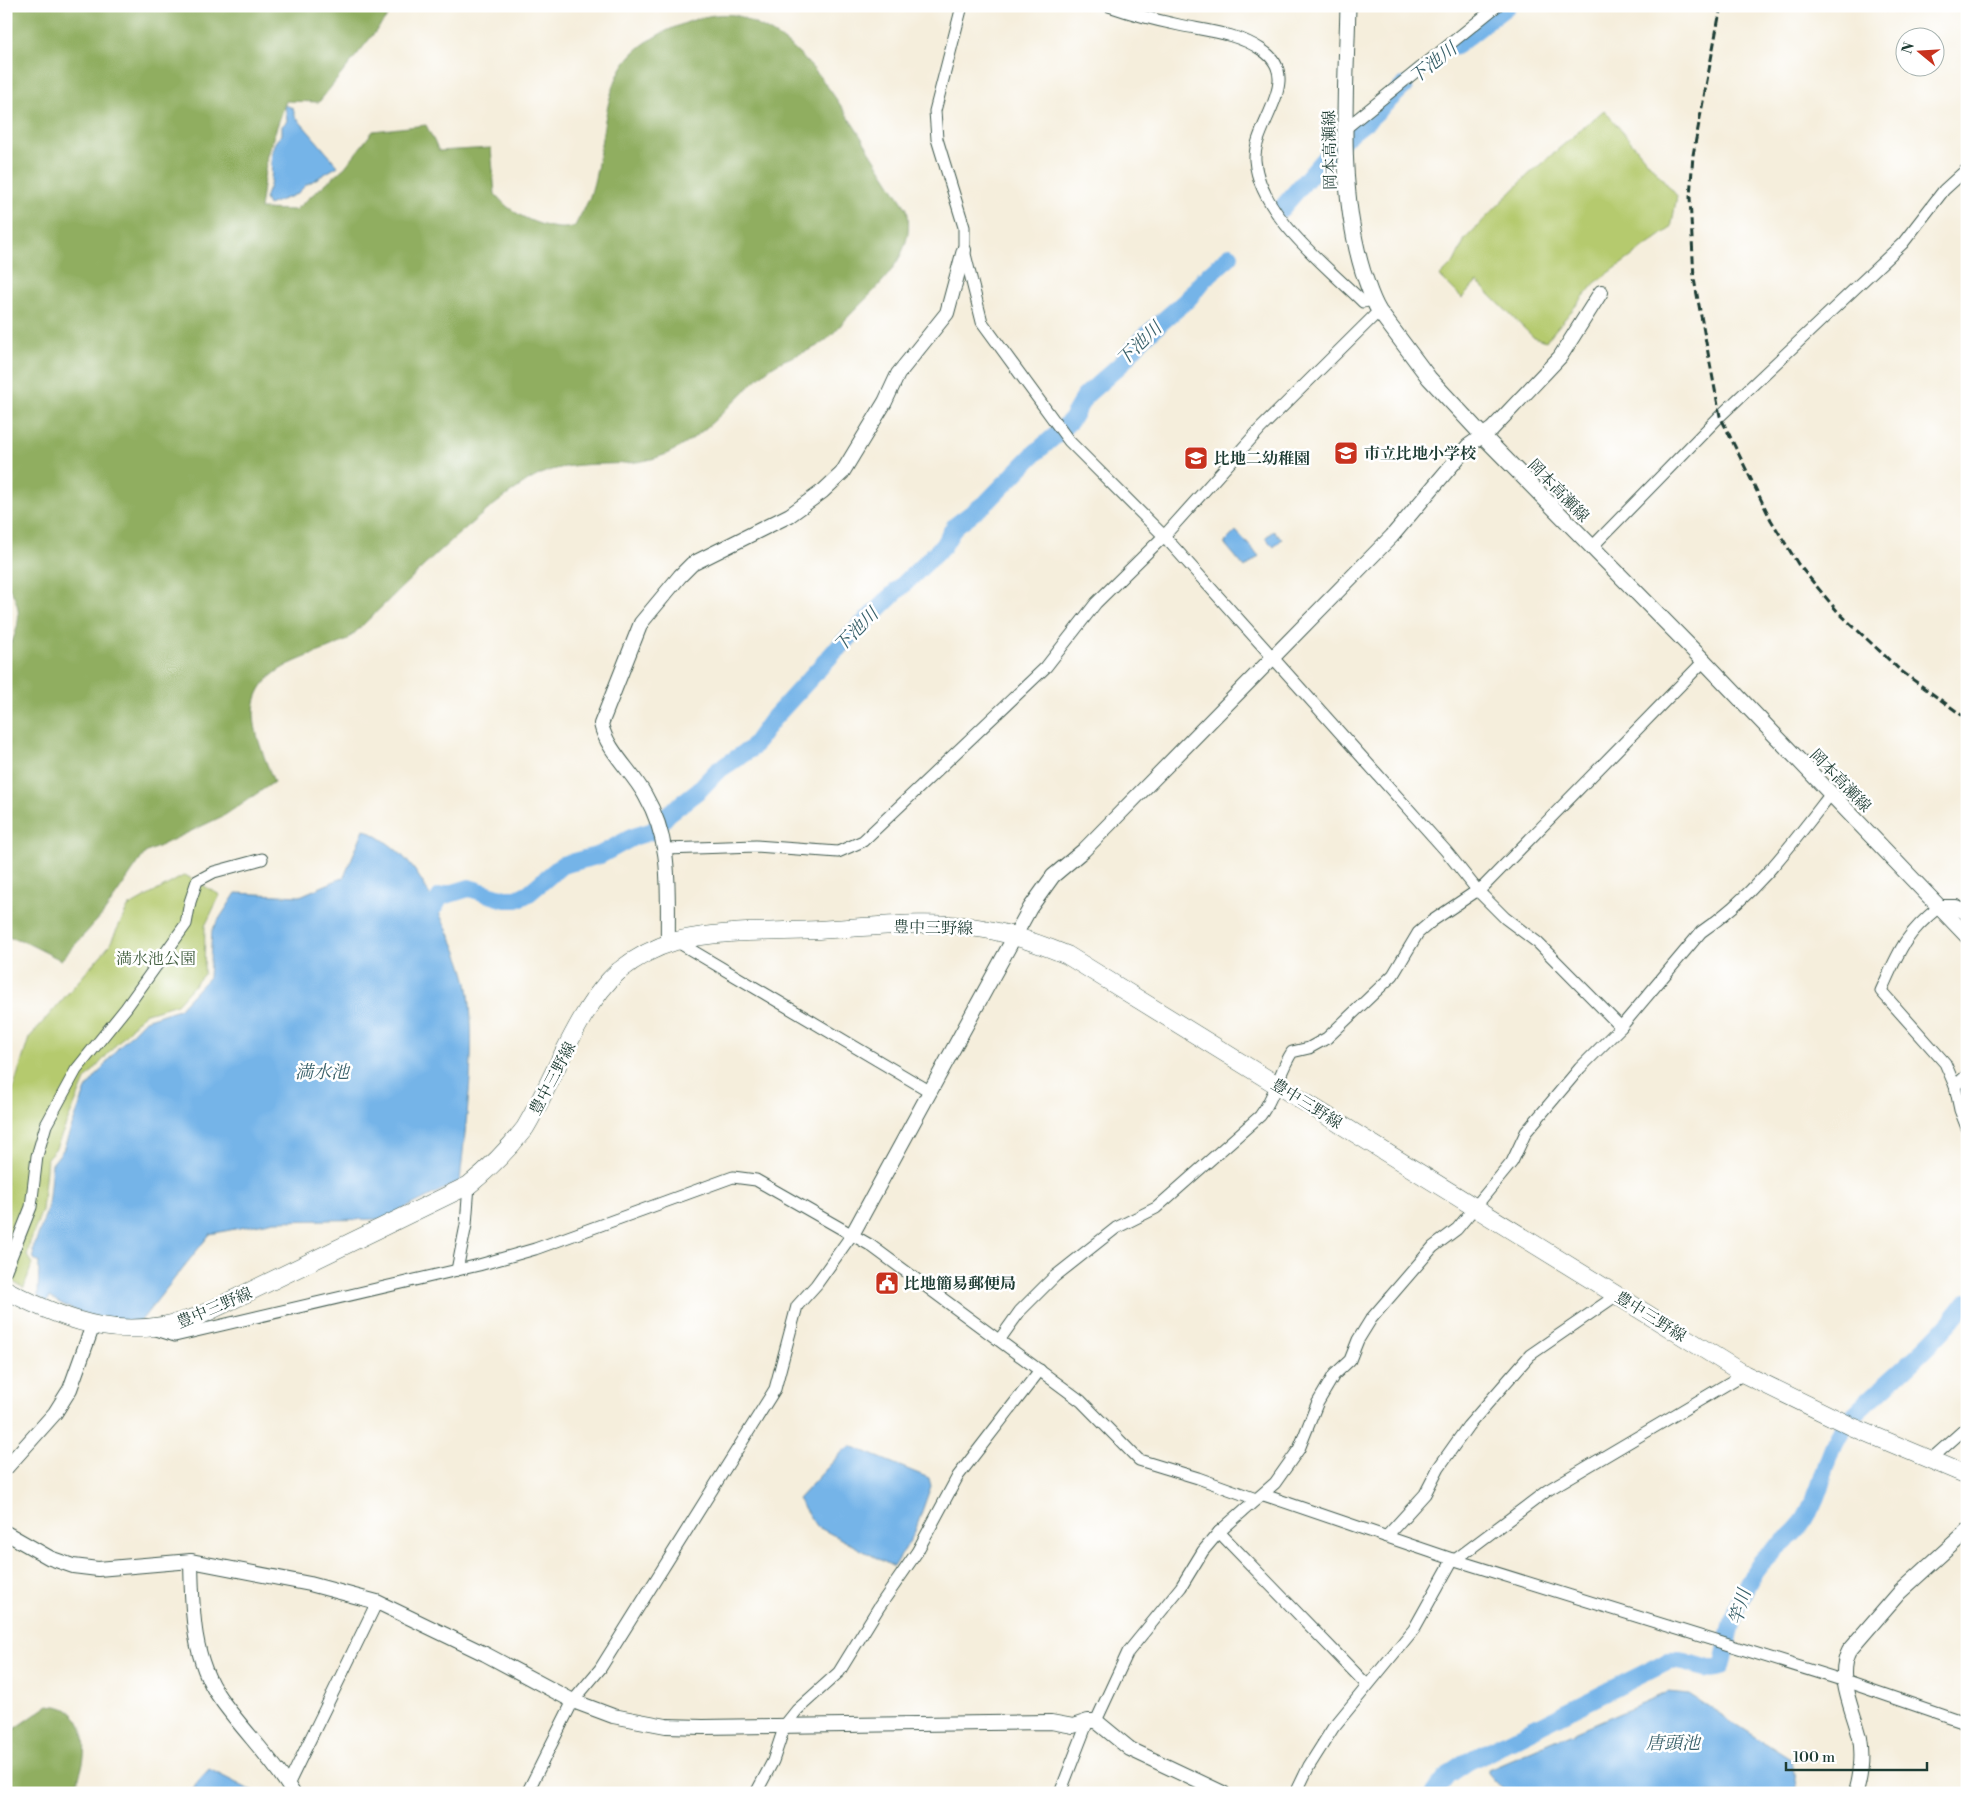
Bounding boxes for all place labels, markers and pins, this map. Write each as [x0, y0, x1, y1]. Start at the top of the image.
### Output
school or university icon: 市立比地小学校 [1333, 440, 1359, 466]
place label: 市立比地小学校 [1364, 444, 1477, 464]
school or university icon: 比地二幼稚園 [1183, 445, 1209, 471]
place label: 比地二幼稚園 [1214, 449, 1310, 469]
public building icon: 比地簡易郵便局 [874, 1270, 900, 1296]
place label: 比地簡易郵便局 [904, 1274, 1016, 1294]

